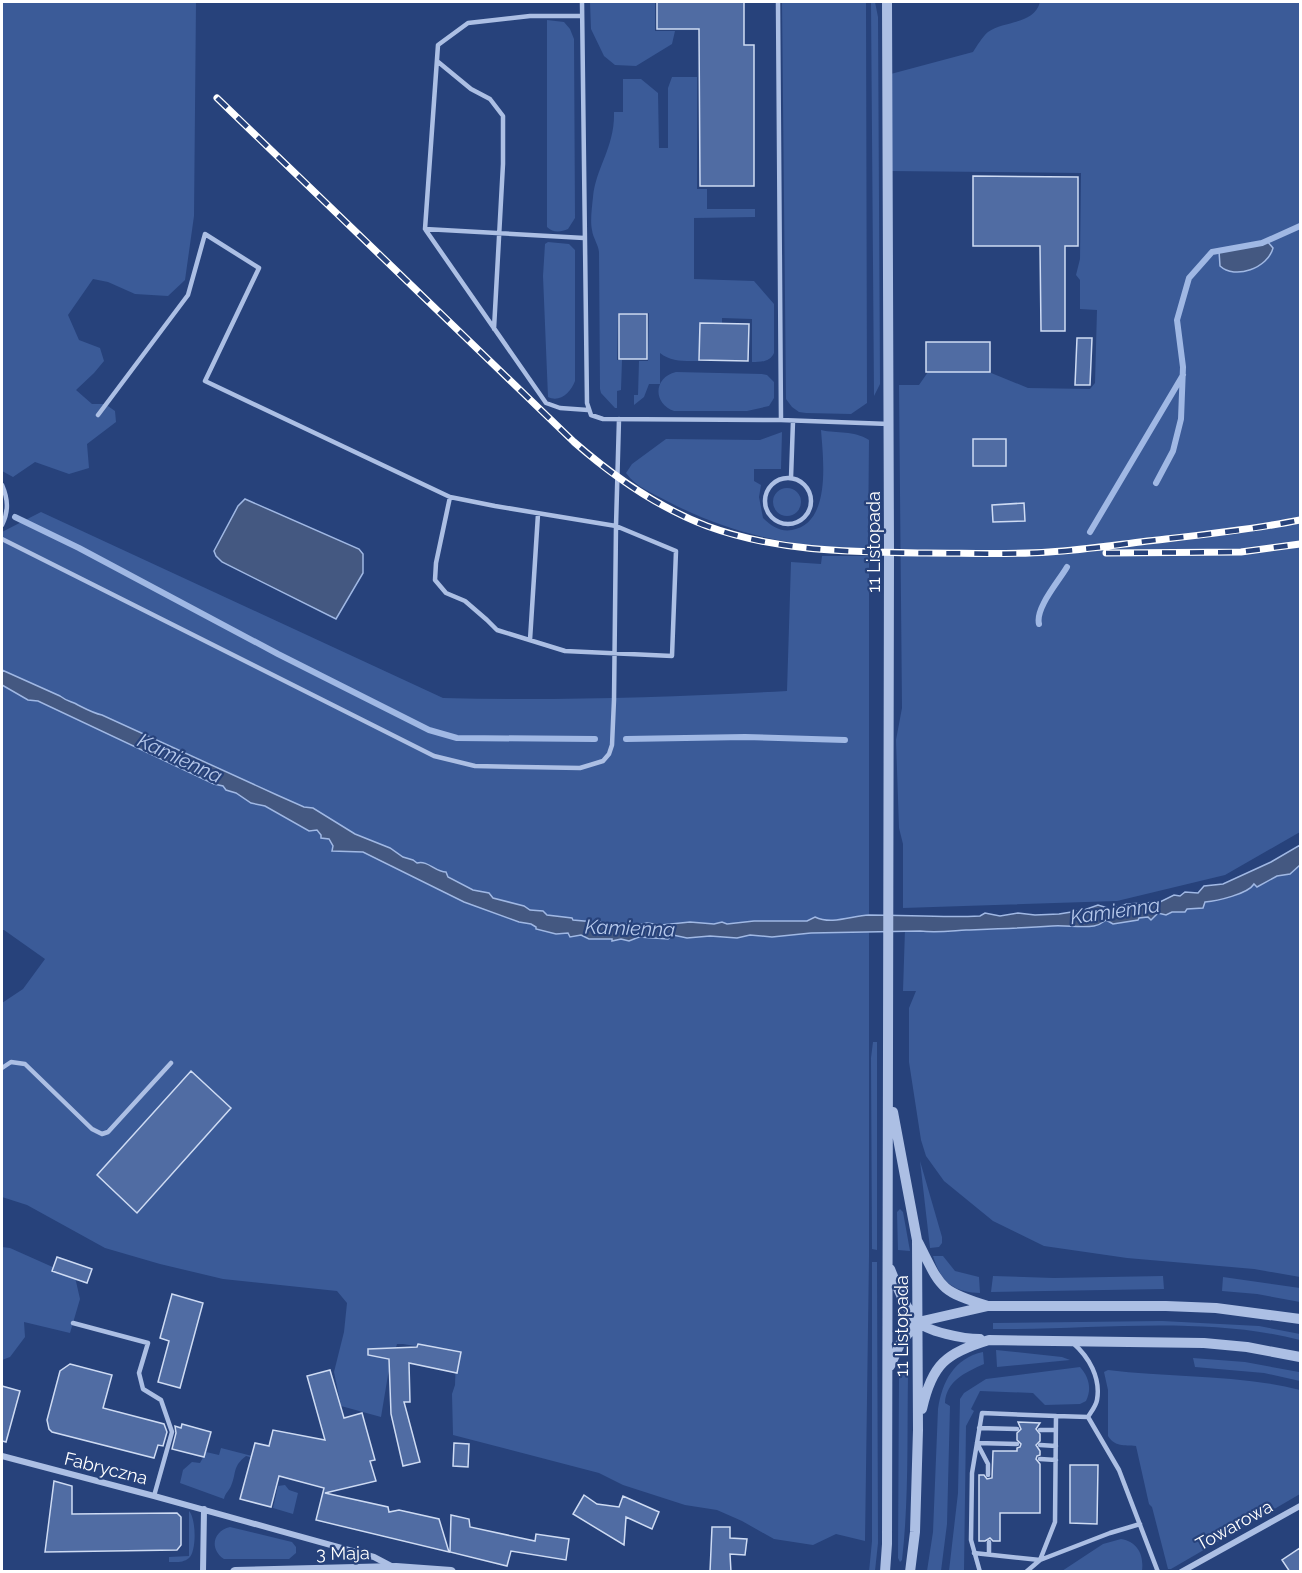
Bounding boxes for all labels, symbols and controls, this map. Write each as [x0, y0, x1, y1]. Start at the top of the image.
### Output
street label: 11 Listopada [863, 491, 884, 593]
water label: Kamienna [134, 728, 226, 788]
water label: Kamienna [1069, 893, 1161, 929]
water label: Kamienna [584, 914, 676, 942]
street label: 11 Listopada [891, 1275, 912, 1377]
street label: Fabryczna [62, 1448, 150, 1488]
street label: Towarowa [1192, 1495, 1276, 1555]
street label: 3 Maja [316, 1542, 370, 1564]

